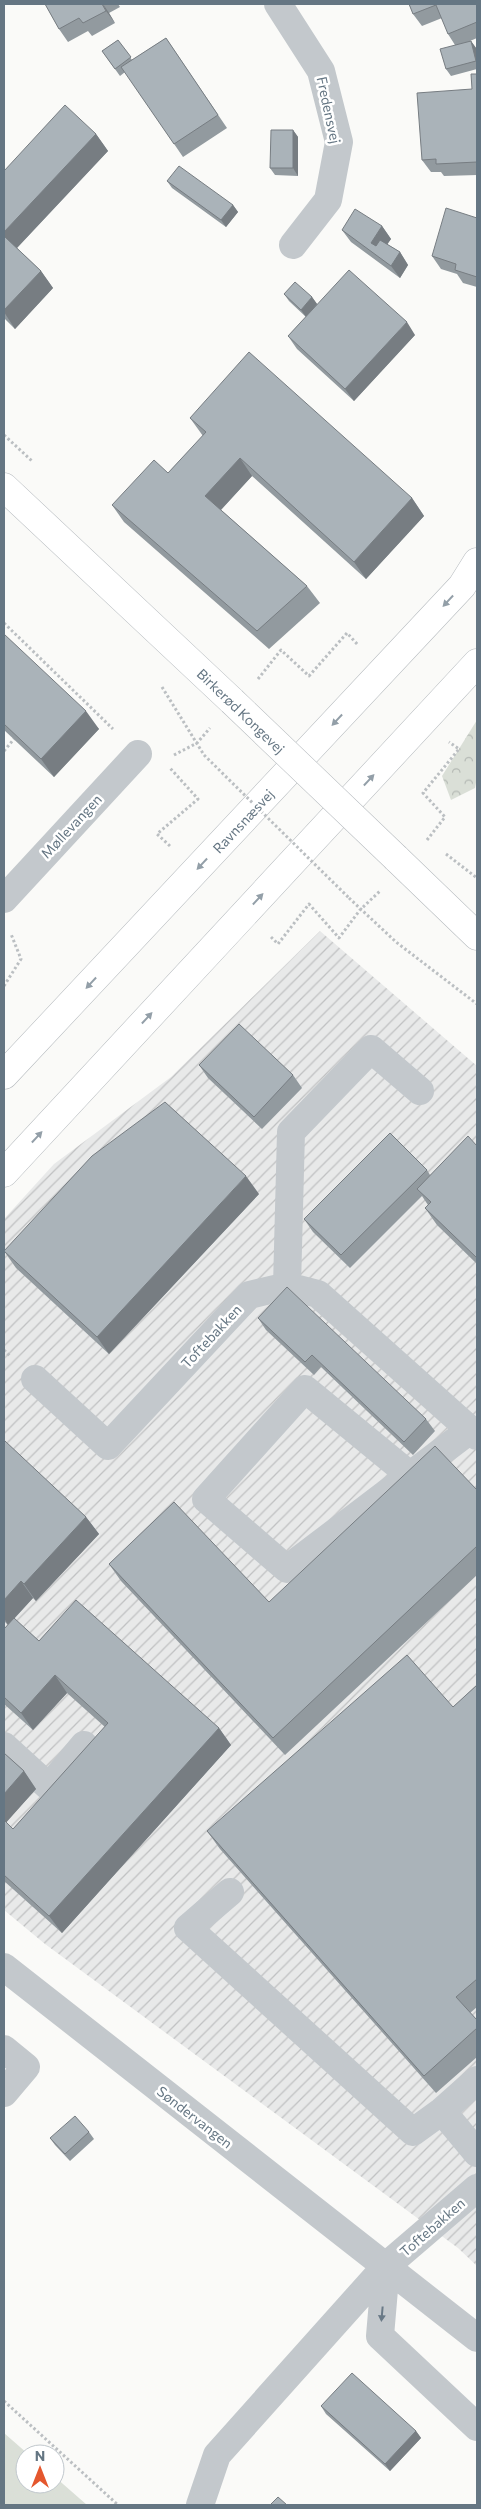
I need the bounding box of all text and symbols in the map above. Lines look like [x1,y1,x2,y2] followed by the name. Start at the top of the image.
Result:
[314,75,344,145] street label: Fredensvej
[442,595,454,607] one-way arrow
[194,665,288,757] street label: Birkerød Kongevej
[331,713,343,725] one-way arrow
[363,774,375,786] one-way arrow
[209,785,277,857] street label: Ravnsnæsvej
[37,790,105,862] street label: Møllevangen
[196,858,208,870] one-way arrow
[252,893,264,905] one-way arrow
[85,976,97,988] one-way arrow
[141,1012,153,1024] one-way arrow
[31,1131,43,1143] one-way arrow
[177,1301,245,1371] street label: Toftebakken
[154,2082,236,2152] street label: Søndervangen
[396,2194,468,2260] street label: Toftebakken
[378,2307,386,2323] one-way arrow
[15,2444,65,2494] north arrow
[35,2447,45,2464] text: N

